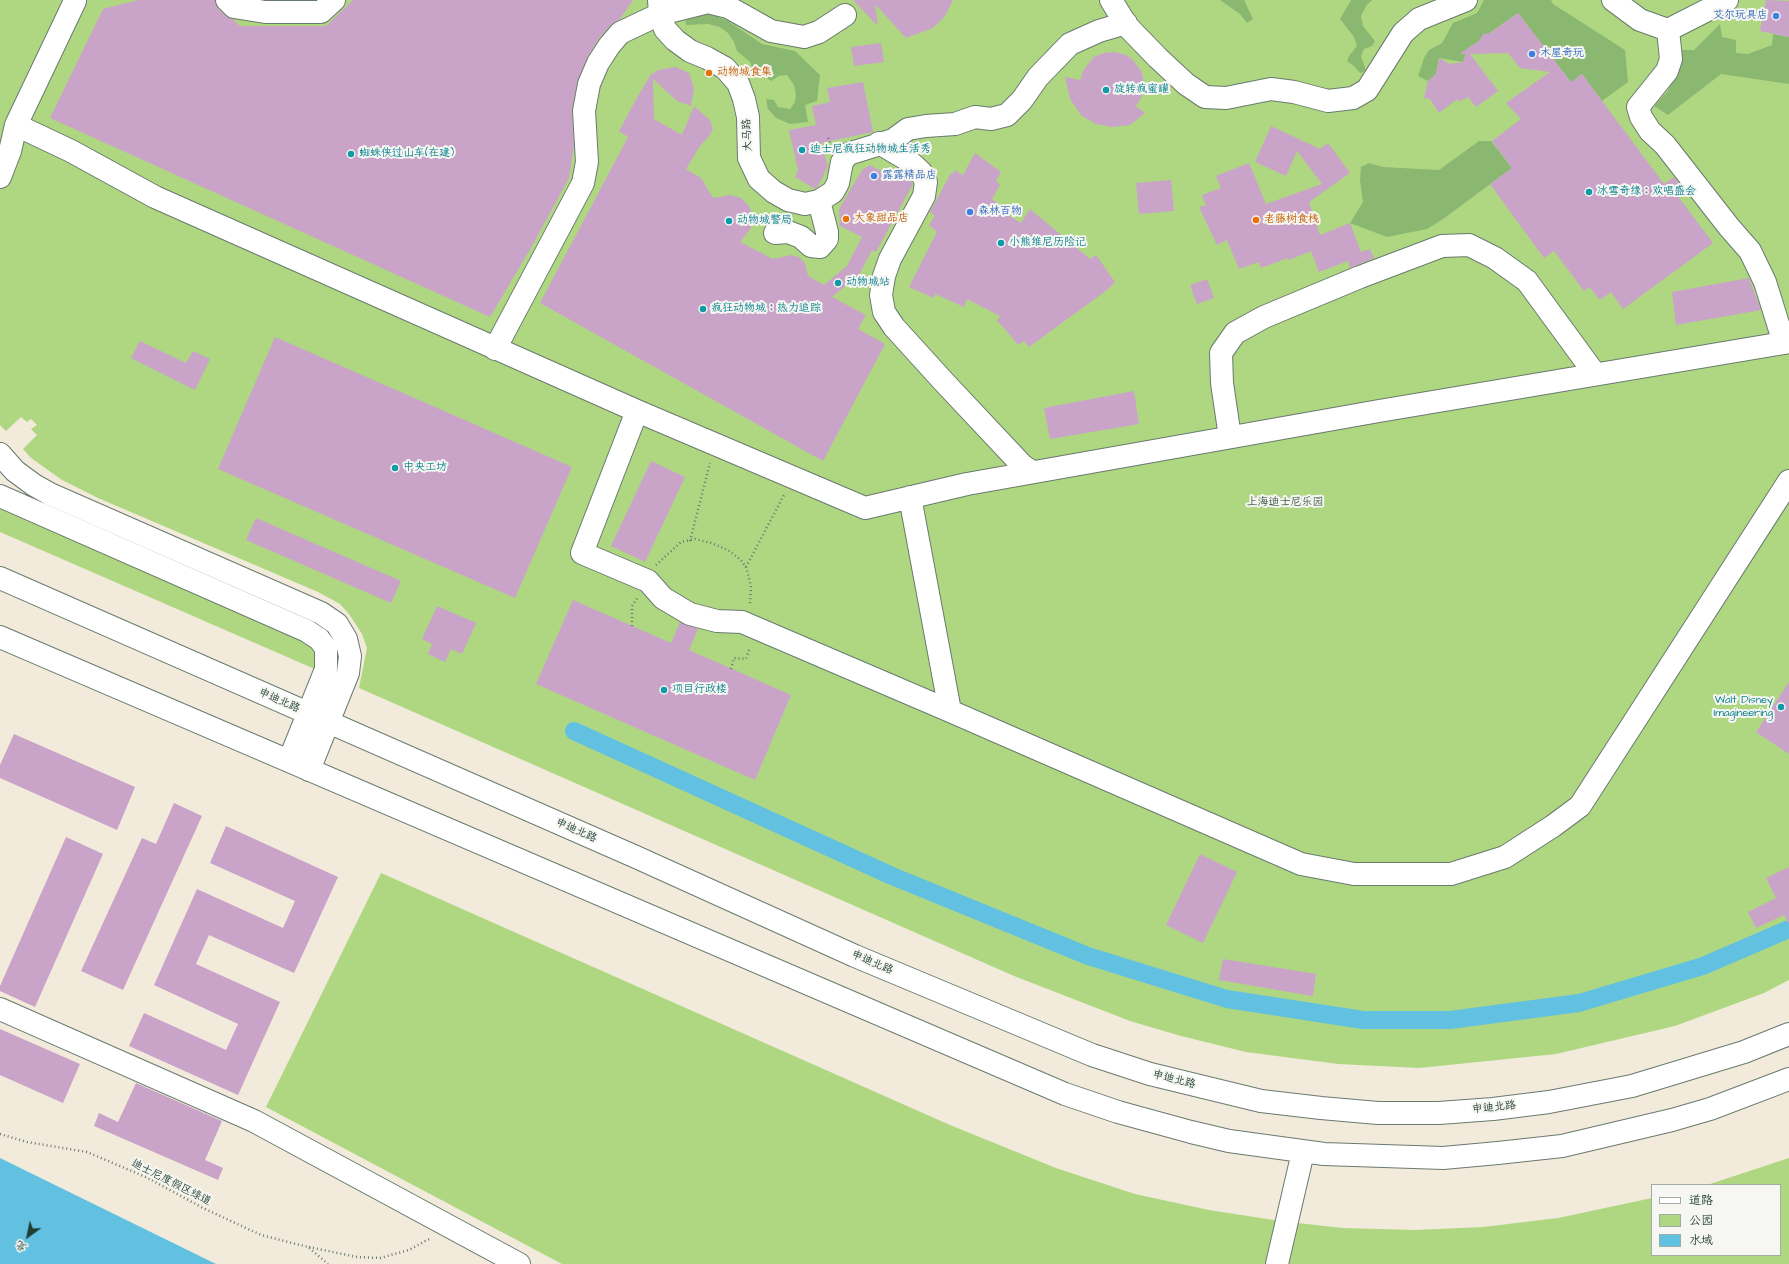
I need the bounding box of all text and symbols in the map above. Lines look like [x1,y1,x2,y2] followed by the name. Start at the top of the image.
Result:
[1713,9,1768,23] place label: 艾尔玩具店
[1771,11,1781,21] marker: 艾尔玩具店
[1540,47,1584,61] place label: 木屋奇玩
[1527,49,1537,59] marker: 木屋奇玩
[717,66,772,80] place label: 动物城食集
[704,68,714,78] marker: 动物城食集
[1114,83,1169,97] place label: 旋转疯蜜罐
[1101,85,1111,95] marker: 旋转疯蜜罐
[741,118,755,152] street label: 大马路
[810,143,931,157] place label: 迪士尼疯狂动物城生活秀
[797,145,807,155] marker: 迪士尼疯狂动物城生活秀
[359,147,454,161] place label: 蜘蛛侠过山车(在建)
[346,149,356,159] marker: 蜘蛛侠过山车(在建)
[882,169,937,183] place label: 露露精品店
[869,171,879,181] marker: 露露精品店
[1597,185,1696,199] place label: 冰雪奇缘：欢唱盛会
[1584,187,1594,197] marker: 冰雪奇缘：欢唱盛会
[978,205,1022,219] place label: 森林百物
[965,207,975,217] marker: 森林百物
[854,212,909,226] place label: 大象甜品店
[1264,213,1319,227] place label: 老藤树食栈
[737,214,792,228] place label: 动物城警局
[841,214,851,224] marker: 大象甜品店
[1251,215,1261,225] marker: 老藤树食栈
[724,216,734,226] marker: 动物城警局
[1009,236,1086,250] place label: 小熊维尼历险记
[996,238,1006,248] marker: 小熊维尼历险记
[846,276,890,290] place label: 动物城站
[833,278,843,288] marker: 动物城站
[711,302,821,316] place label: 疯狂动物城：热力追踪
[698,304,708,314] marker: 疯狂动物城：热力追踪
[403,461,447,475] place label: 中央工坊
[390,463,400,473] marker: 中央工坊
[1247,496,1323,510] park label: 上海迪士尼乐园
[672,683,727,697] place label: 项目行政楼
[659,685,669,695] marker: 项目行政楼
[256,686,302,716] street label: 申迪北路
[1714,694,1773,720] place label: Walt Disney Imagineering
[1776,702,1786,712] marker: Walt Disney Imagineering
[553,816,599,846] street label: 申迪北路
[849,948,895,978] street label: 申迪北路
[1151,1068,1197,1092] street label: 申迪北路
[1471,1099,1517,1117] street label: 申迪北路
[129,1157,213,1209] street label: 迪士尼度假区绿道
[1651,1184,1781,1256] legend
[1689,1192,1713,1209] text: 道路
[1689,1212,1713,1229] text: 公园
[8,1216,48,1256] north arrow
[1689,1232,1713,1249] text: 水域
[12,1237,30,1256] text: 北

